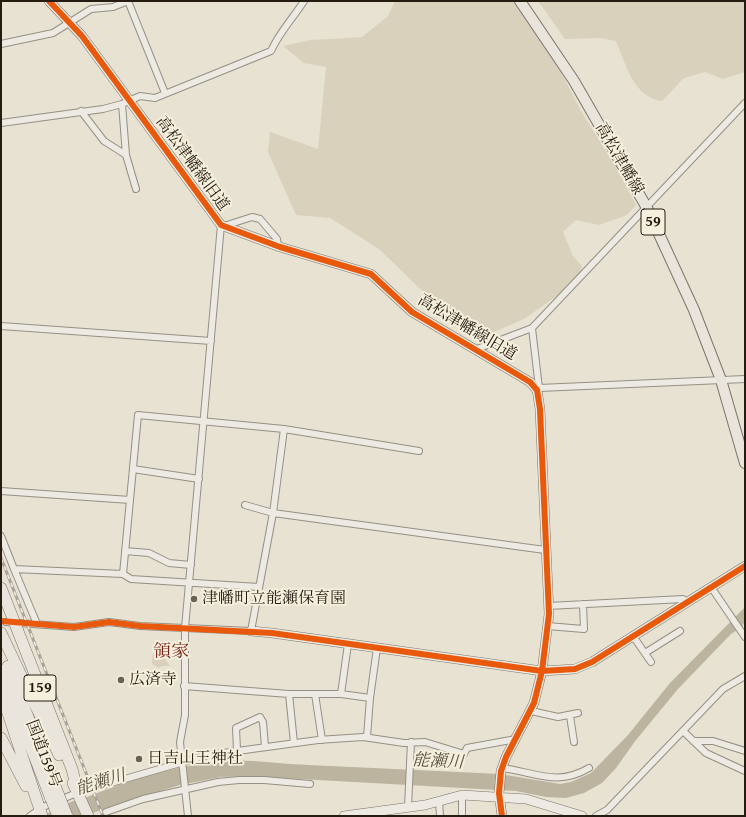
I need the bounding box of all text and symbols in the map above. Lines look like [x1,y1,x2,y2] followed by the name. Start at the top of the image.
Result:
[151,113,233,215] street label: 高松津幡線旧道
[591,120,647,198] street label: 高松津幡線
[641,209,665,235] road number: 59
[414,291,520,365] street label: 高松津幡線旧道
[202,589,346,609] place label: 津幡町立能瀬保育園
[189,594,199,604] marker: 津幡町立能瀬保育園
[153,641,189,663] district label: 領家
[129,670,177,690] place label: 広済寺
[24,675,56,701] road number: 159
[116,675,126,685] marker: 広済寺
[21,717,65,791] street label: 国道159号
[147,749,243,769] place label: 日吉山王神社
[412,750,464,774] water label: 能瀬川
[134,754,144,764] marker: 日吉山王神社
[74,766,128,800] water label: 能瀬川

